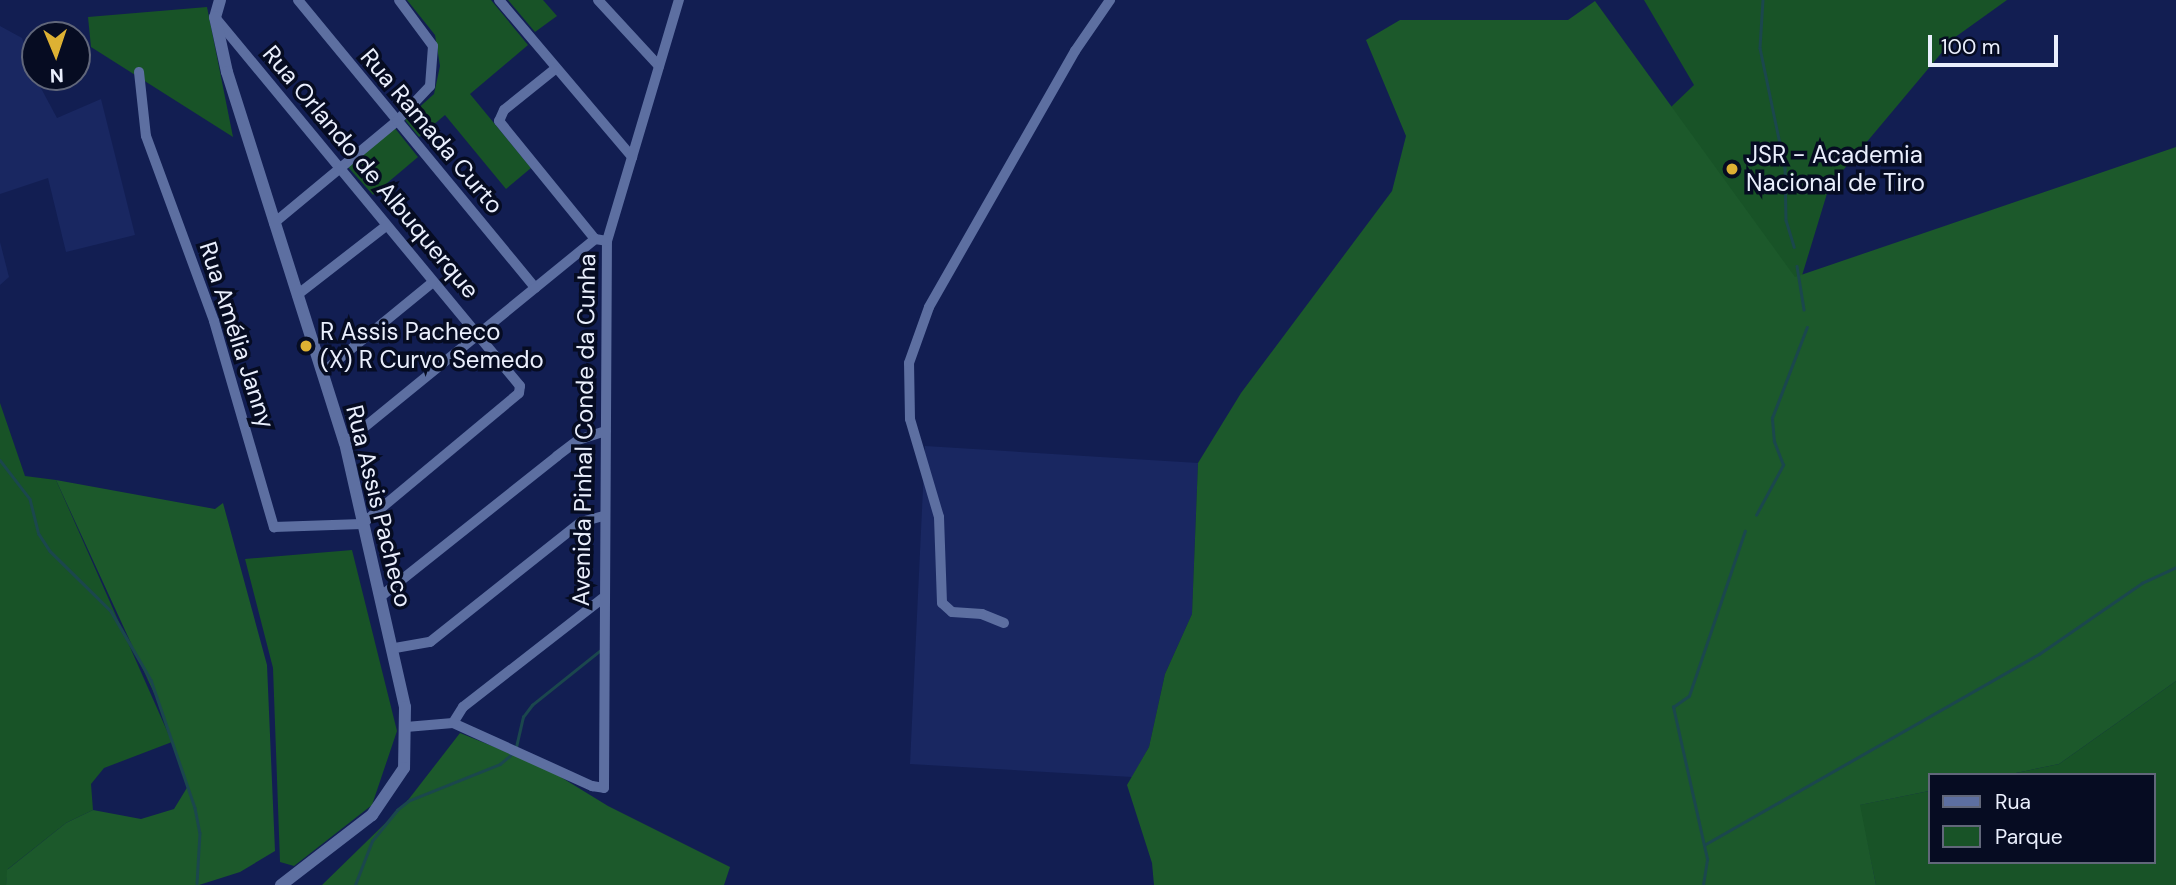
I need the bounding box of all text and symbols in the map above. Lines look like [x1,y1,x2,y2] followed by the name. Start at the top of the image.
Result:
[21,21,91,91] north arrow
[1931,21,2060,65] scale bar
[1941,33,2001,61] text: 100 m
[257,40,485,304] street label: Rua Orlando de Albuquerque
[355,43,509,219] street label: Rua Ramada Curto
[49,63,64,88] text: N
[1746,141,1925,197] place label: JSR - Academia Nacional de Tiro
[1724,161,1740,177] marker: JSR - Academia Nacional de Tiro
[193,238,281,432] street label: Rua Amélia Janny
[567,253,601,607] street label: Avenida Pinhal Conde da Cunha
[320,318,544,374] place label: R Assis Pacheco (X) R Curvo Semedo
[298,338,314,354] marker: R Assis Pacheco (X) R Curvo Semedo
[340,402,418,610] street label: Rua Assis Pacheco
[1927,773,2155,864] legend
[1995,788,2031,816] text: Rua
[1995,823,2063,851] text: Parque

